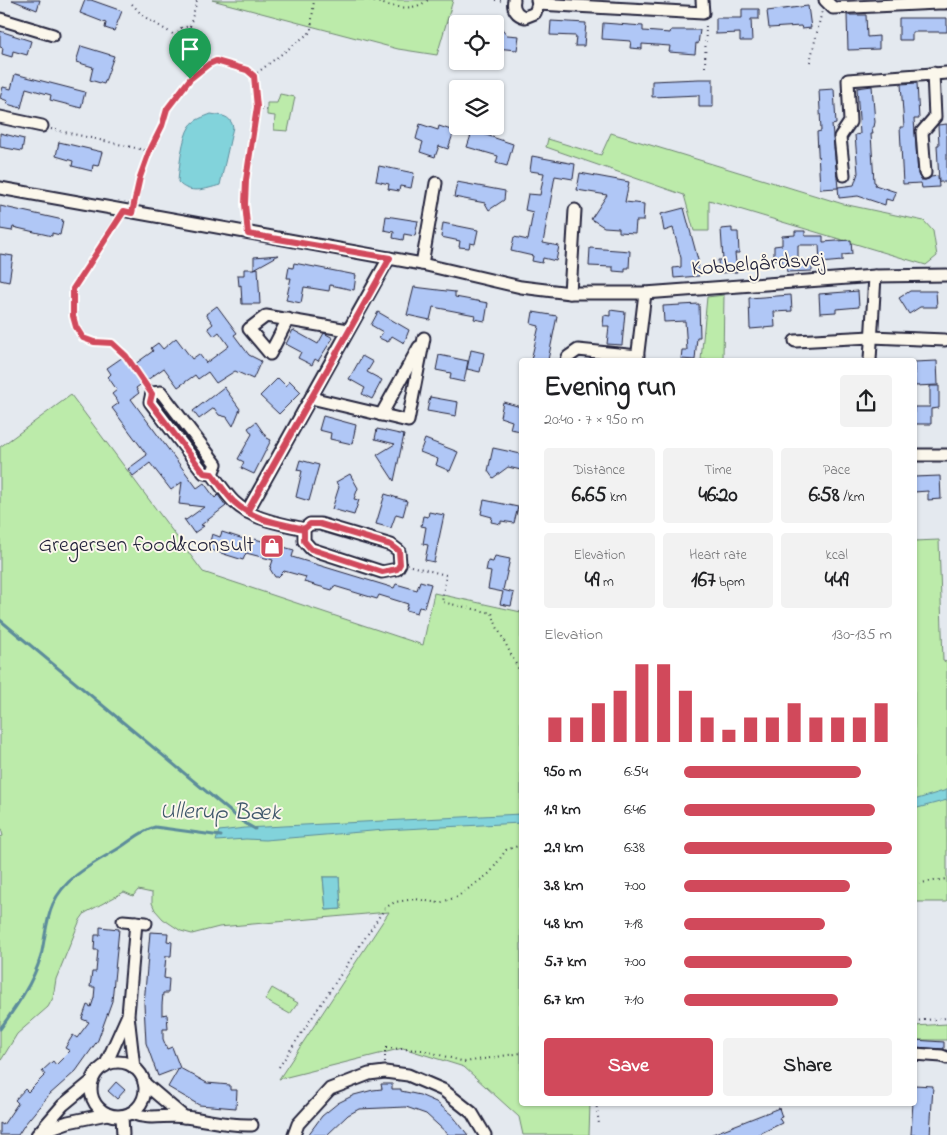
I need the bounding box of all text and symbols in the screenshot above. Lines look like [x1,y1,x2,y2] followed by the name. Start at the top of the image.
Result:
[449,15,504,135] map controls
[449,15,504,70] button: locate
[169,28,211,79] pin
[176,35,204,63] icon: arrive
[449,80,504,135] button: layers
[690,244,826,287] street label: Kobbelgårdsvej
[544,368,676,409] text: Evening run
[840,375,892,427] button: share
[544,408,644,432] text: 20:40 · 7 × 950 m
[574,460,625,481] text: Distance
[704,460,732,481] text: Time
[823,460,850,481] text: Pace
[572,481,606,511] text: 6.65
[698,481,738,511] text: 46:20
[809,481,840,511] text: 6:58
[606,487,627,508] text: km
[840,487,865,508] text: /km
[39,530,255,563] place label: Gregersen food&consult
[259,533,285,559] shop icon: Gregersen food&consult
[574,545,625,566] text: Elevation
[689,545,747,566] text: Heart rate
[826,545,848,566] text: kcal
[585,566,600,596] text: 49
[691,566,716,596] text: 167
[825,566,848,596] text: 449
[600,572,614,593] text: m
[716,572,745,593] text: bpm
[544,623,603,647] text: Elevation
[832,623,892,647] text: 130–135 m
[544,760,581,784] text: 950 m
[624,760,648,784] text: 6:54
[159,794,282,832] water label: Ullerup Bæk
[544,798,581,822] text: 1.9 km
[624,798,646,822] text: 6:46
[544,836,583,860] text: 2.9 km
[624,836,645,860] text: 6:38
[544,874,583,898] text: 3.8 km
[624,874,646,898] text: 7:00
[544,912,583,936] text: 4.8 km
[624,912,643,936] text: 7:18
[544,950,586,974] text: 5.7 km
[624,950,646,974] text: 7:00
[544,988,584,1012] text: 6.7 km
[624,988,644,1012] text: 7:10
[544,1038,713,1096] button: Save
[723,1038,892,1096] button: Share

